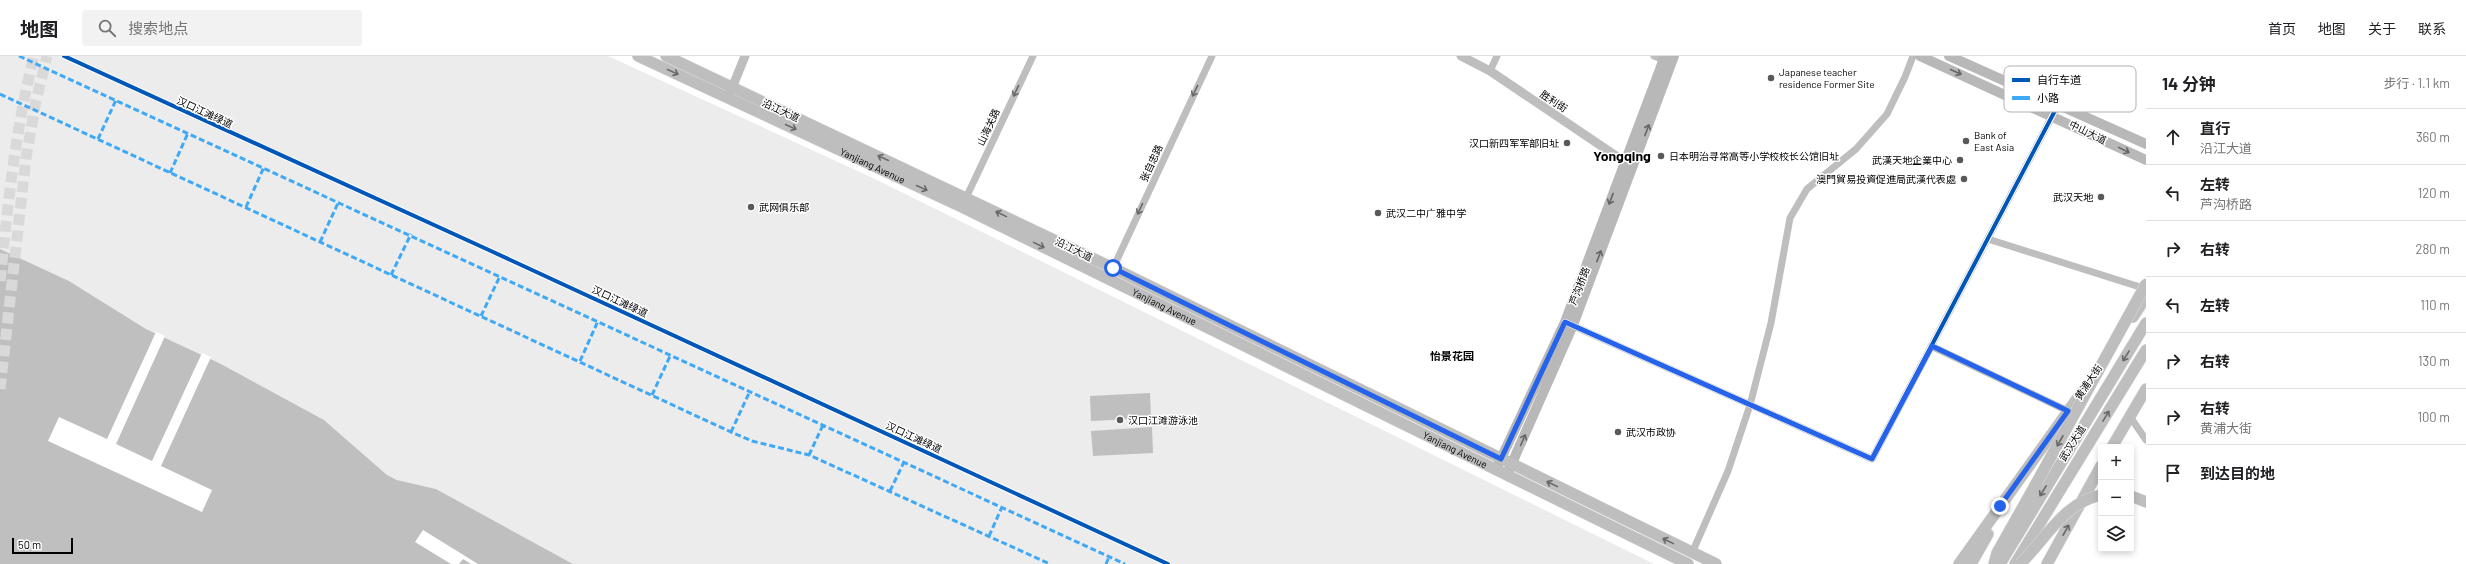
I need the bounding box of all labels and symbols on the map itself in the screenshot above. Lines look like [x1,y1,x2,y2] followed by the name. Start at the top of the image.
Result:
[1779,66,1875,90] place label: Japanese teacher residence Former Site
[2004,66,2136,112] legend
[667,69,679,76] one-way arrow
[1949,69,1961,76] one-way arrow
[1766,73,1776,83] marker: Japanese teacher residence Former Site
[2037,73,2081,86] text: 自行车道
[1012,85,1019,97] one-way arrow
[1191,85,1198,97] one-way arrow
[1538,88,1570,114] street label: 胜利街
[2037,91,2059,104] text: 小路
[175,94,235,130] street label: 汉口江滩绿道
[760,96,802,124] street label: 沿江大道
[974,106,1002,148] street label: 山海关路
[2067,118,2109,146] street label: 中山大道
[785,124,797,131] one-way arrow
[1644,125,1652,137] one-way arrow
[1974,129,2014,153] place label: Bank of East Asia
[1961,136,1971,146] marker: Bank of East Asia
[1469,137,1559,149] place label: 汉口新四军军部旧址
[1562,138,1572,148] marker: 汉口新四军军部旧址
[1137,142,1165,184] street label: 张自忠路
[838,145,907,186] street label: Yanjiang Avenue
[1593,147,1651,164] district label: Yongqing
[2118,147,2130,154] one-way arrow
[1669,150,1839,162] place label: 日本明治寻常高等小学校校长公馆旧址
[1656,151,1666,161] marker: 日本明治寻常高等小学校校长公馆旧址
[877,154,889,161] one-way arrow
[1872,154,1952,166] place label: 武漢天地企業中心
[1955,155,1965,165] marker: 武漢天地企業中心
[1816,173,1956,185] place label: 澳門貿易投資促進局武漢代表處
[1959,174,1969,184] marker: 澳門貿易投資促進局武漢代表處
[916,185,928,192] one-way arrow
[2053,191,2094,203] place label: 武汉天地
[2096,192,2106,202] marker: 武汉天地
[1607,193,1614,205] one-way arrow
[759,201,809,213] place label: 武网俱乐部
[746,202,756,212] marker: 武网俱乐部
[1136,203,1143,215] one-way arrow
[1386,207,1466,219] place label: 武汉二中广雅中学
[1373,208,1383,218] marker: 武汉二中广雅中学
[995,210,1007,217] one-way arrow
[1053,235,1095,263] street label: 沿江大道
[1033,241,1045,249] one-way arrow
[1596,250,1604,262] one-way arrow
[1104,259,1122,277] route start
[1566,265,1592,307] street label: 芦沟桥路
[590,283,650,319] street label: 汉口江滩绿道
[1130,286,1199,327] street label: Yanjiang Avenue
[1430,349,1474,362] district label: 怡景花园
[2121,350,2129,362] one-way arrow
[2072,362,2104,402] street label: 黄浦大街
[2102,411,2110,422] one-way arrow
[1128,414,1198,426] place label: 汉口江滩游泳池
[1115,415,1125,425] marker: 汉口江滩游泳池
[884,419,944,455] street label: 汉口江滩绿道
[2056,423,2088,463] street label: 武汉大道
[1626,426,1676,438] place label: 武汉市政协
[1613,427,1623,437] marker: 武汉市政协
[1421,429,1489,470] street label: Yanjiang Avenue
[1519,435,1527,447] one-way arrow
[2055,435,2063,447] one-way arrow
[1546,480,1558,487] one-way arrow
[2039,485,2047,496] one-way arrow
[1991,497,2009,515] route end
[2062,524,2070,536] one-way arrow
[12,536,73,555] scale bar
[1663,537,1675,544] one-way arrow

